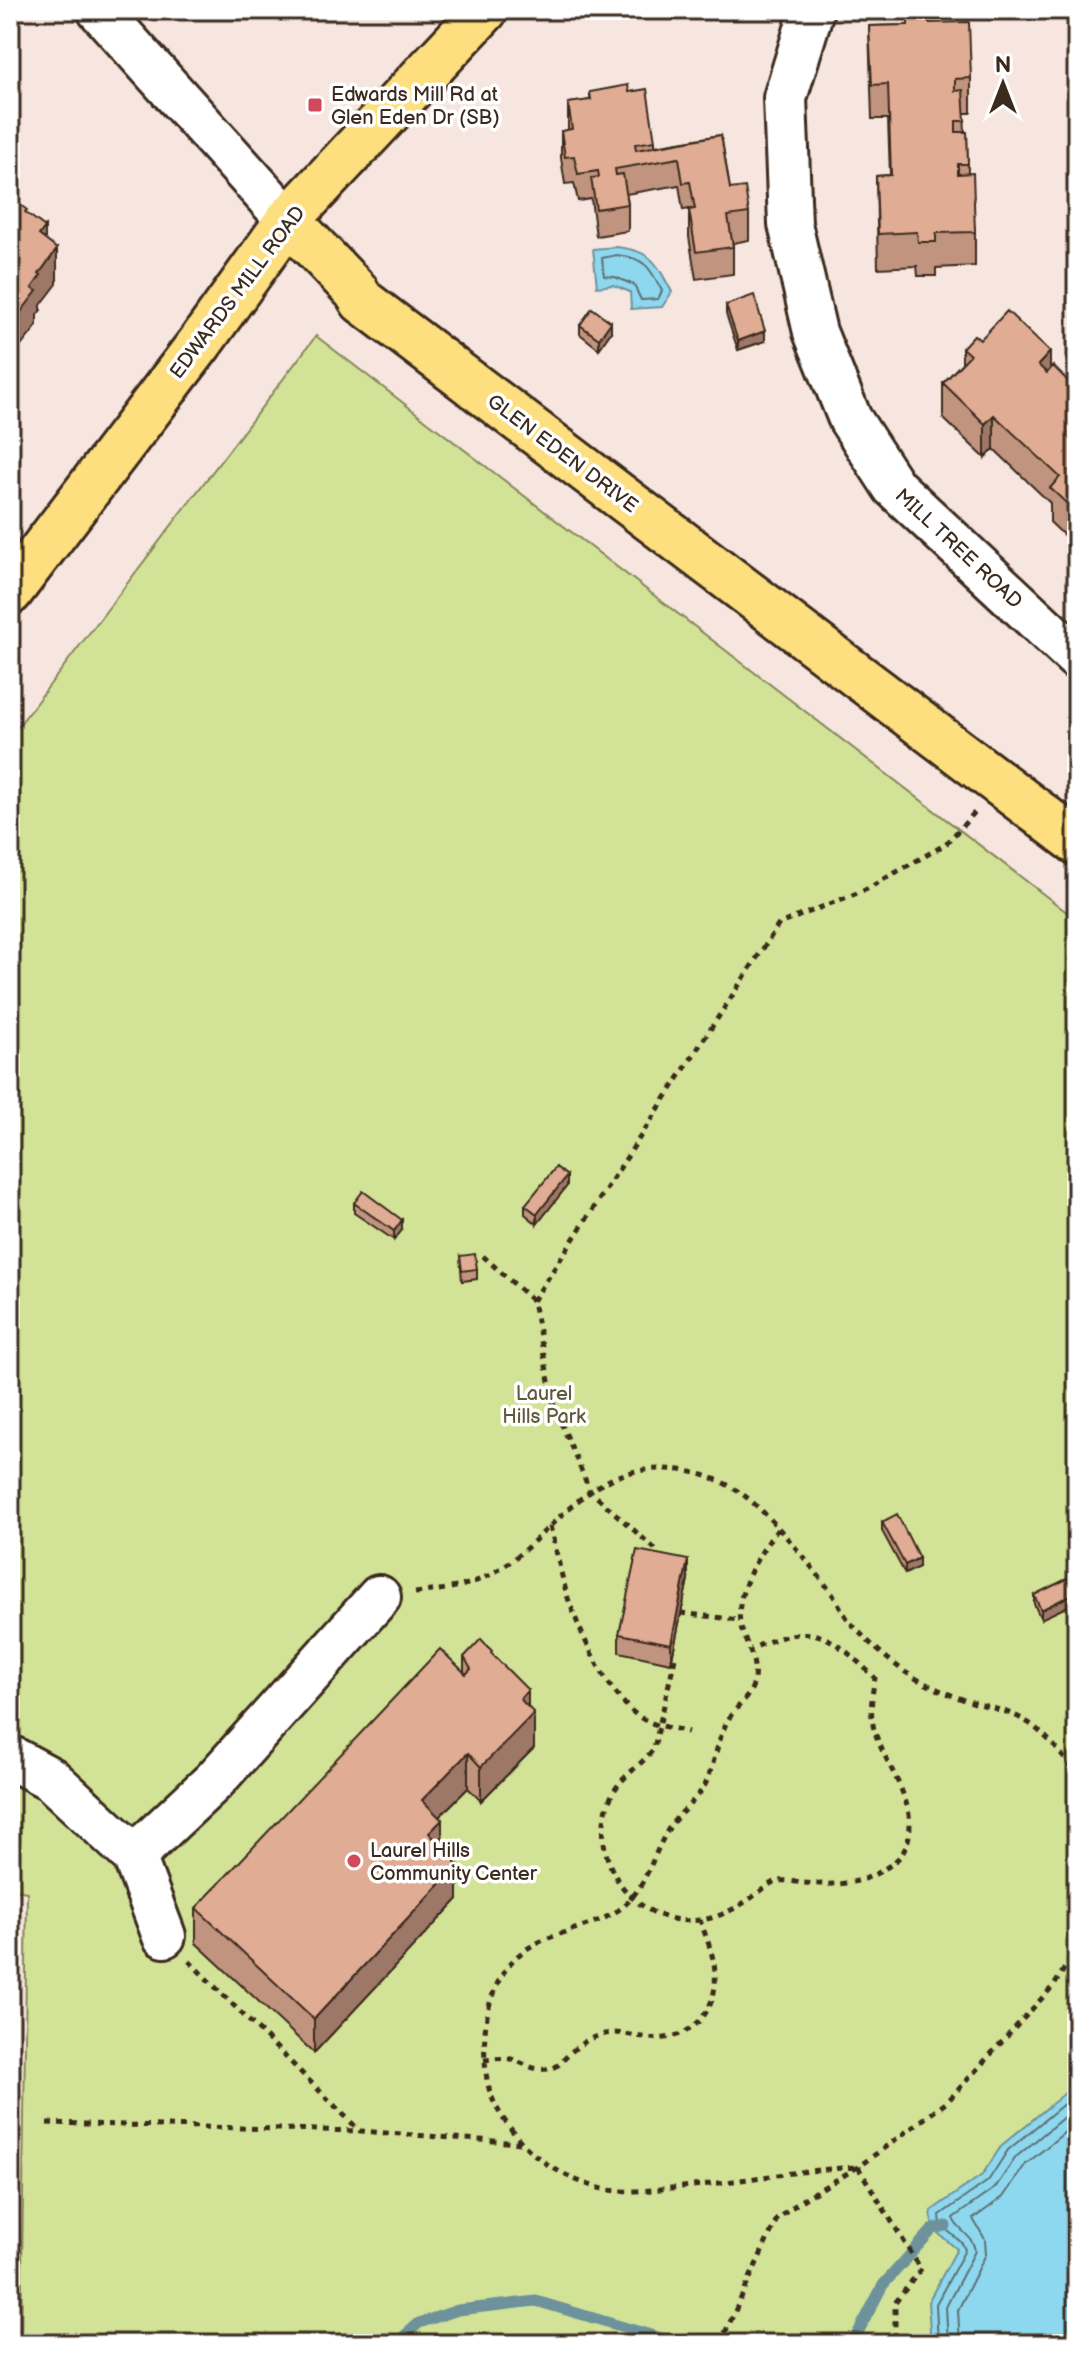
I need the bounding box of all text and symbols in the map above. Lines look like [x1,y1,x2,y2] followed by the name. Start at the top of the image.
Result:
[963,44,1043,124] north arrow
[995,52,1011,79] text: N
[331,83,500,130] place label: Edwards Mill Rd at Glen Eden Dr (SB)
[306,96,324,114] marker: Edwards Mill Rd at Glen Eden Dr (SB)
[165,202,311,384] street label: EDWARDS MILL ROAD
[482,389,642,518] street label: GLEN EDEN DRIVE
[890,484,1027,614] street label: MILL TREE ROAD
[502,1382,586,1429] park label: Laurel Hills Park
[370,1839,538,1886] place label: Laurel Hills Community Center
[345,1852,363,1870] marker: Laurel Hills Community Center

